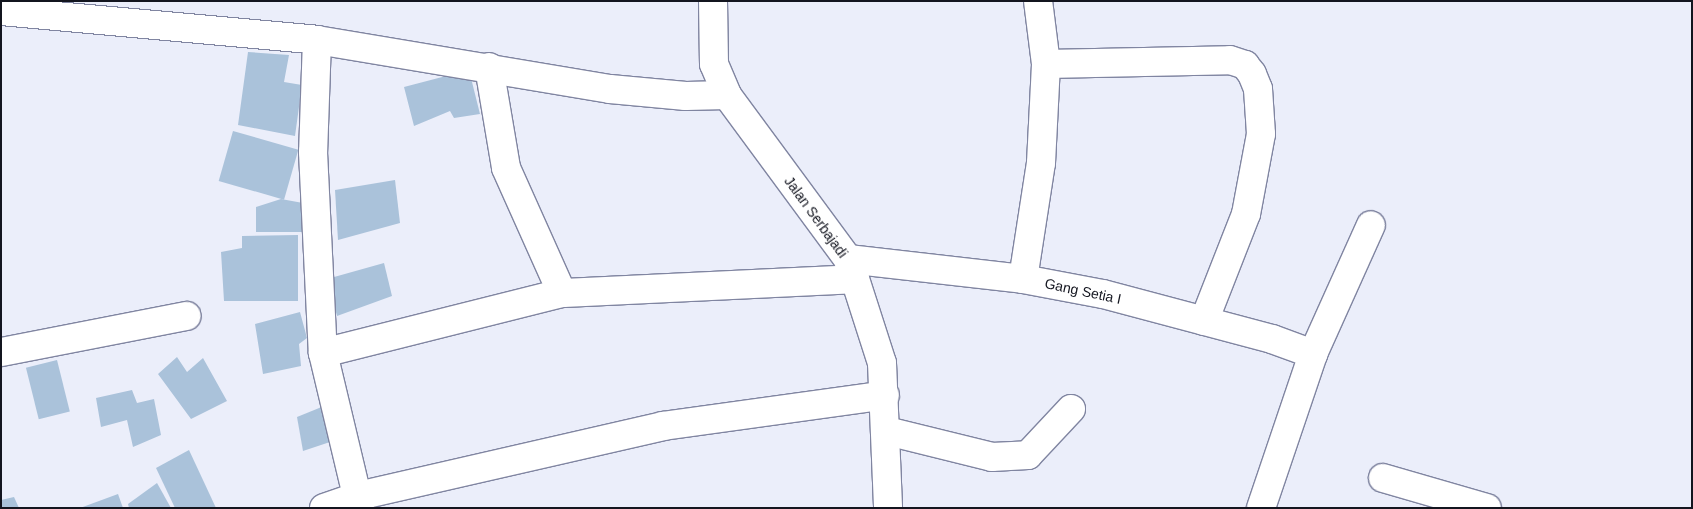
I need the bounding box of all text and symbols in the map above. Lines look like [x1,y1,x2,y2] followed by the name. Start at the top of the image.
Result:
[781,173,851,261] street label: Jalan Serbajadi
[1043,275,1123,307] street label: Gang Setia I

